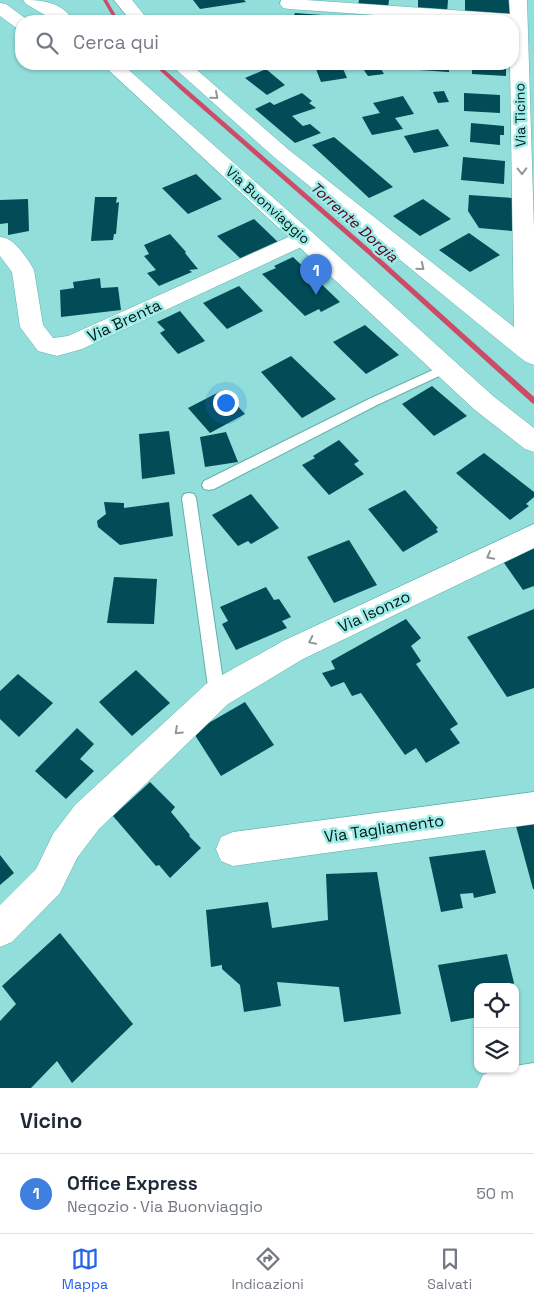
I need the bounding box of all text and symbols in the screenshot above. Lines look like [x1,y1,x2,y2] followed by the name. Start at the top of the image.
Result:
[15,15,519,70] search box
[33,29,61,57] icon: search
[73,30,159,55] text: Cerca qui
[510,83,530,147] street label: Via Ticino
[210,90,219,99] one-way arrow
[222,162,314,248] street label: Via Buonviaggio
[517,168,527,175] one-way arrow
[307,177,402,266] water label: Torrente Dorgia
[300,254,332,295] pin: 1
[415,261,424,269] one-way arrow
[84,294,164,347] street label: Via Brenta
[213,390,239,416] your location
[486,550,495,560] one-way arrow
[335,586,414,637] street label: Via Isonzo
[308,635,317,645] one-way arrow
[175,725,184,734] one-way arrow
[323,810,445,847] street label: Via Tagliamento
[474,983,519,1073] map controls
[474,983,519,1028] button: locate
[474,1028,519,1073] button: layers
[20,1107,82,1134] text: Vicino
[67,1171,198,1196] text: Office Express
[32,1183,40,1204] text: 1
[476,1183,514,1204] text: 50 m
[67,1196,263,1217] text: Negozio · Via Buonviaggio
[62,1245,108,1293] tab: Mappa
[232,1245,304,1293] tab: Indicazioni
[427,1245,472,1293] tab: Salvati

